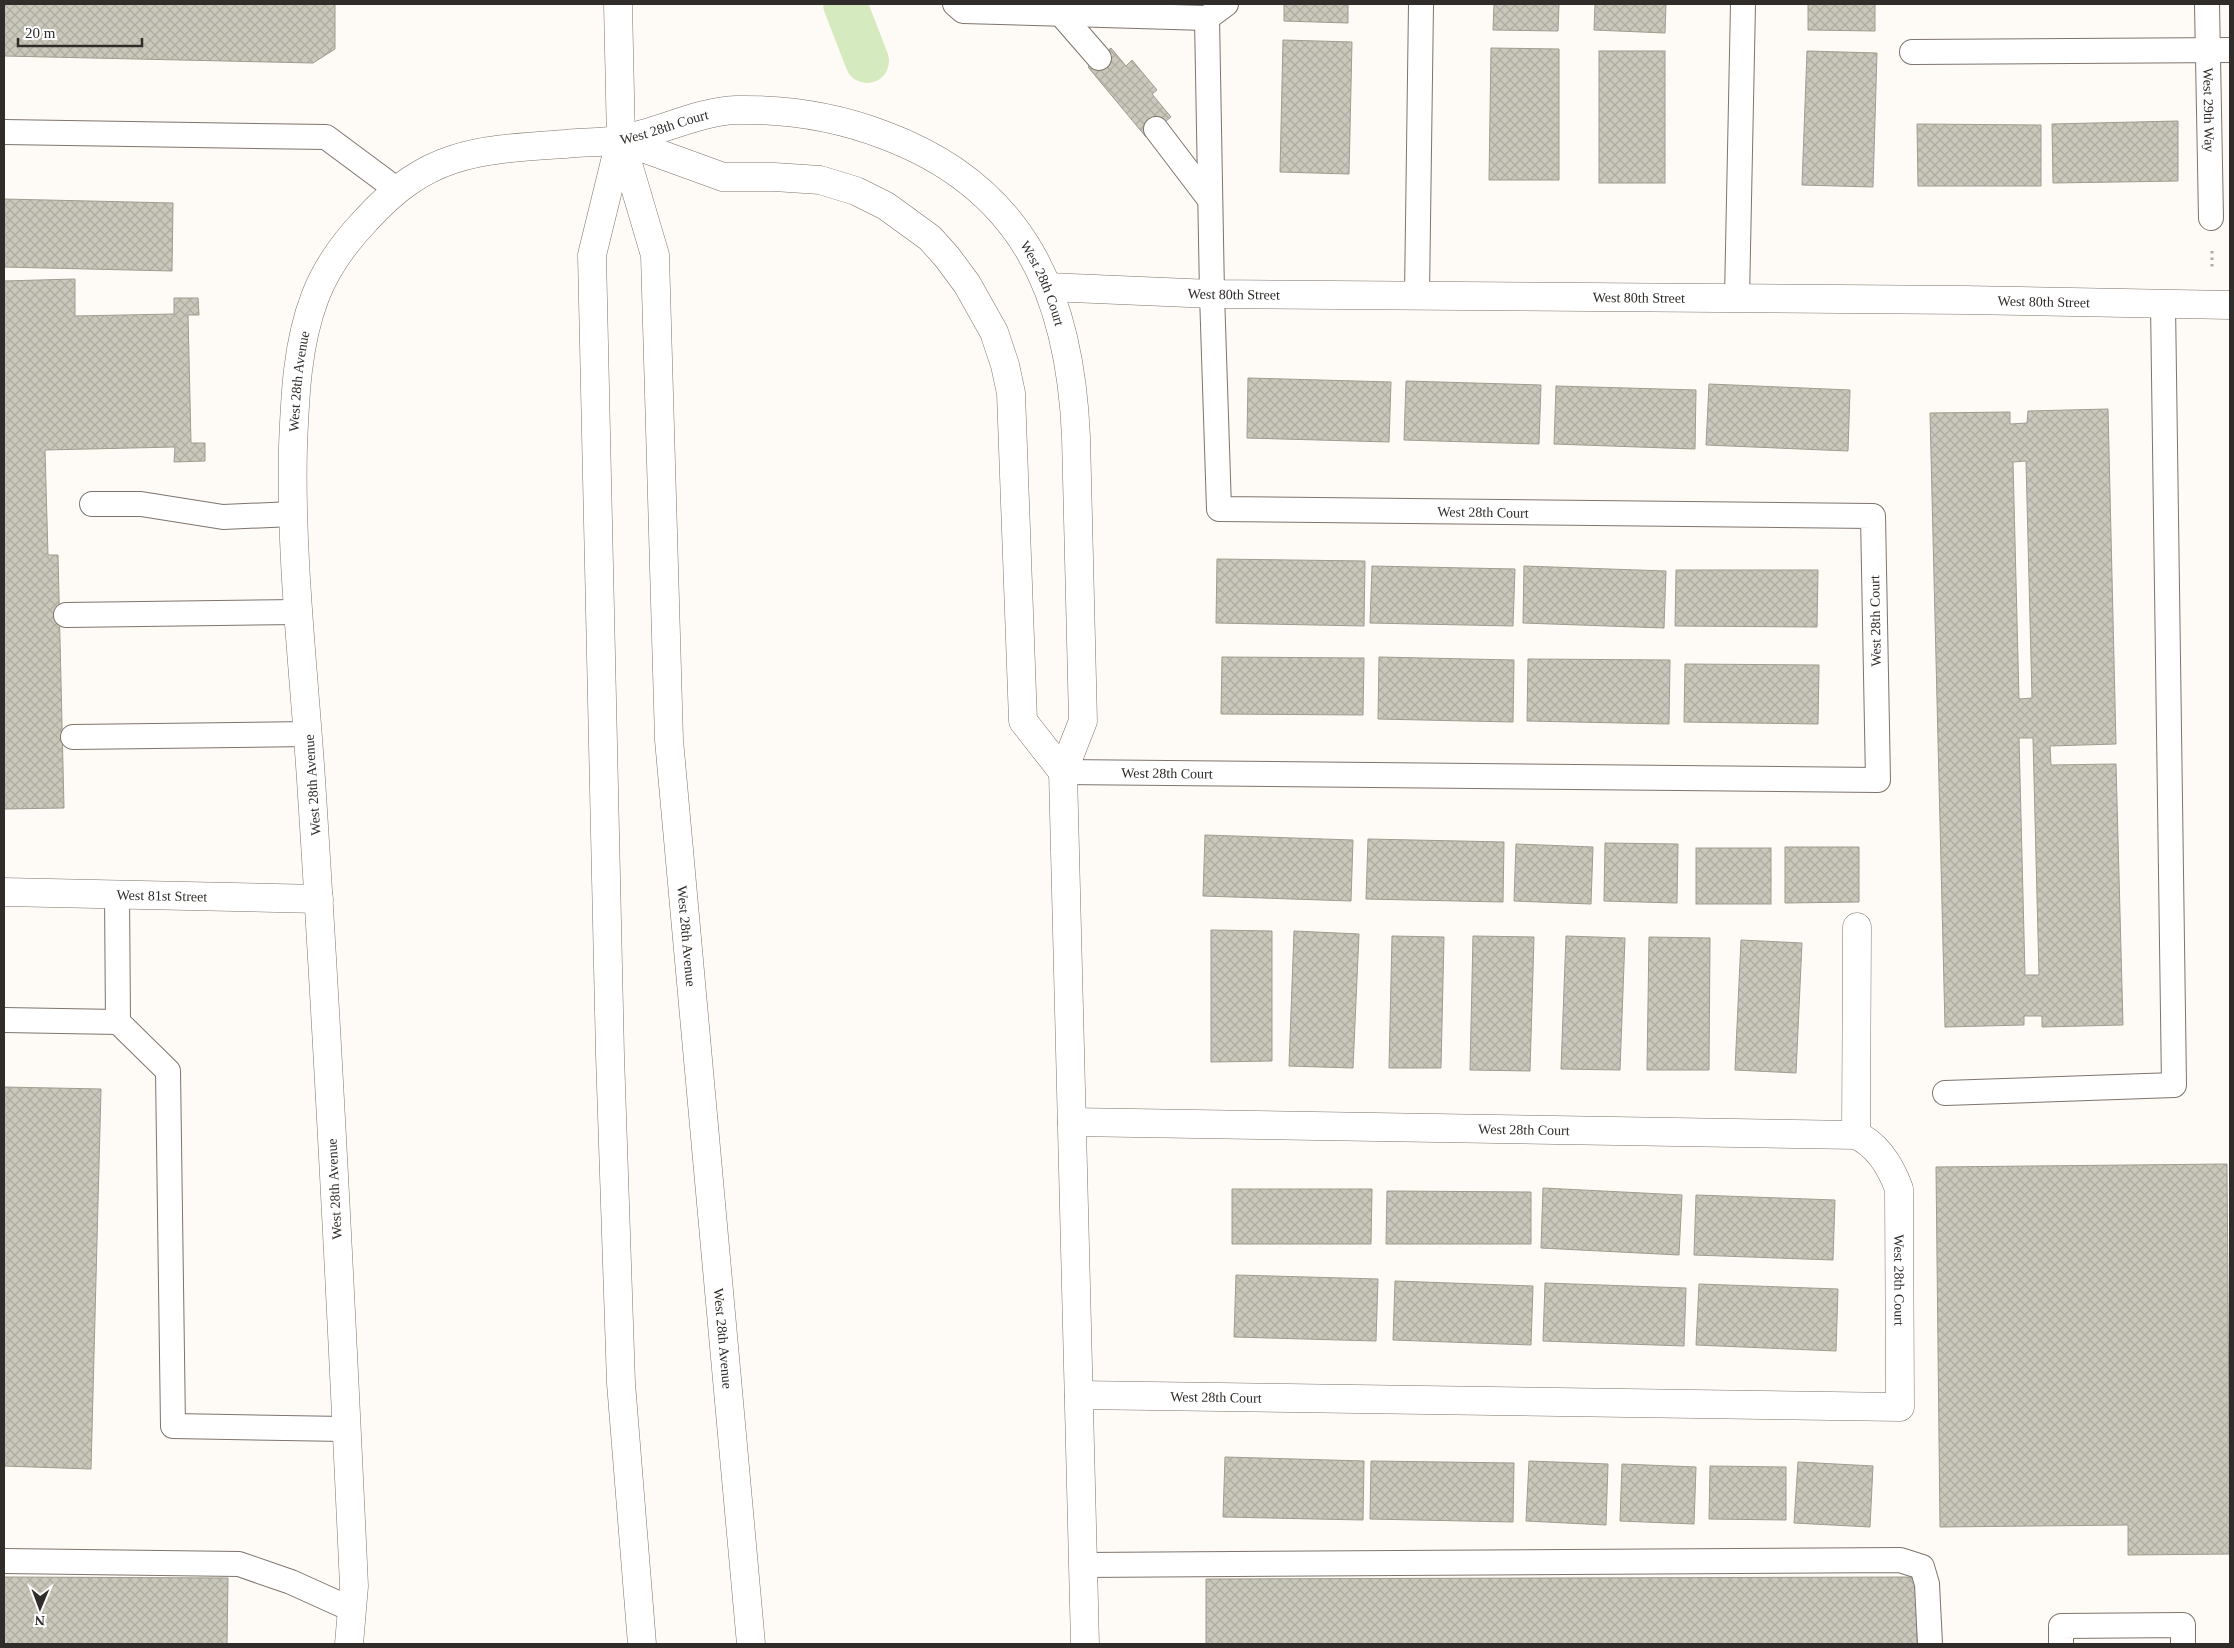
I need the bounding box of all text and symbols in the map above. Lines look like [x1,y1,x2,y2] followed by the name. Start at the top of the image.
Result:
[18,15,141,47] scale bar
[25,25,56,41] text: 20 m
[2200,68,2217,152] street label: West 29th Way
[619,107,710,147] street label: West 28th Court
[1017,238,1067,328] street label: West 28th Court
[1187,286,1280,303] street label: West 80th Street
[1593,290,1685,306] street label: West 80th Street
[1998,294,2090,310] street label: West 80th Street
[287,330,312,432] street label: West 28th Avenue
[1437,504,1529,521] street label: West 28th Court
[1867,575,1884,667] street label: West 28th Court
[301,734,324,836] street label: West 28th Avenue
[1121,766,1213,781] street label: West 28th Court
[674,885,698,987] street label: West 28th Avenue
[116,888,208,905] street label: West 81st Street
[1478,1122,1570,1138] street label: West 28th Court
[324,1138,345,1240] street label: West 28th Avenue
[1891,1234,1907,1326] street label: West 28th Court
[711,1287,735,1390] street label: West 28th Avenue
[1170,1389,1262,1406] street label: West 28th Court
[15,1583,65,1633] north arrow
[35,1613,45,1628] text: N

